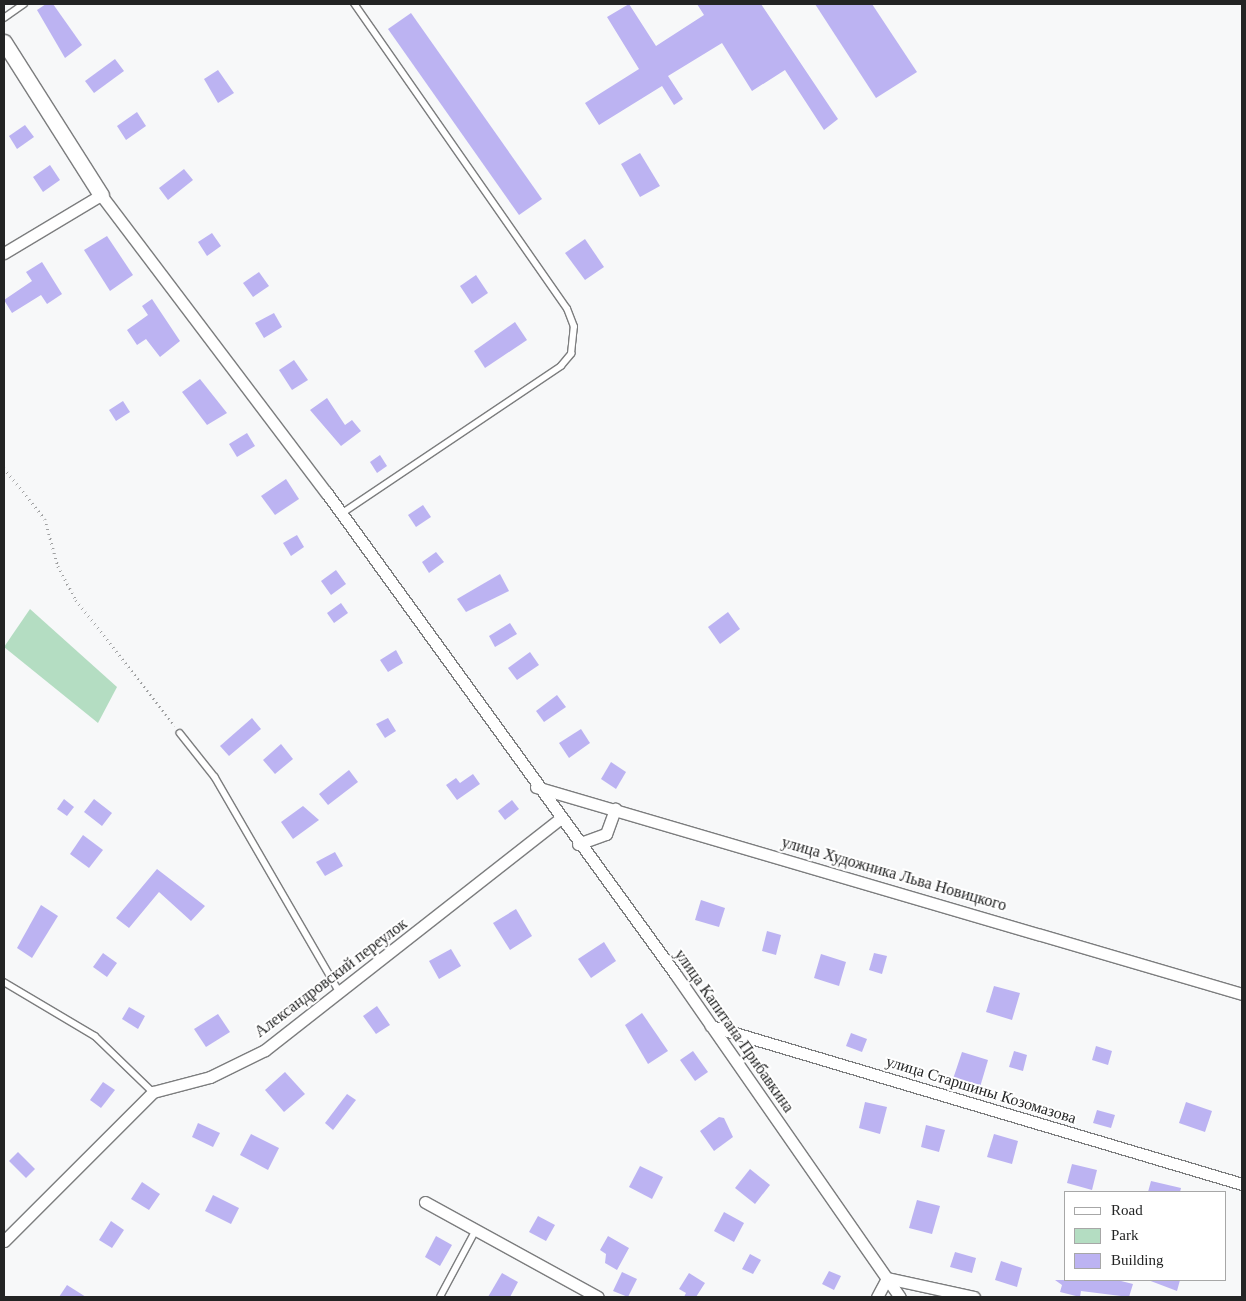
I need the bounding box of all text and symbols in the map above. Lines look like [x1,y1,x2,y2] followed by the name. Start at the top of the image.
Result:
[779,833,1009,915] street label: улица Художника Льва Новицкого
[251,914,411,1042] street label: Александровский переулок
[670,946,798,1116] street label: улица Капитана Прибавкина
[884,1052,1078,1128] street label: улица Старшины Козомазова
[1064,1191,1226,1281] legend
[1111,1202,1143,1218] text: Road
[1111,1227,1139,1243] text: Park
[1111,1252,1164,1268] text: Building

